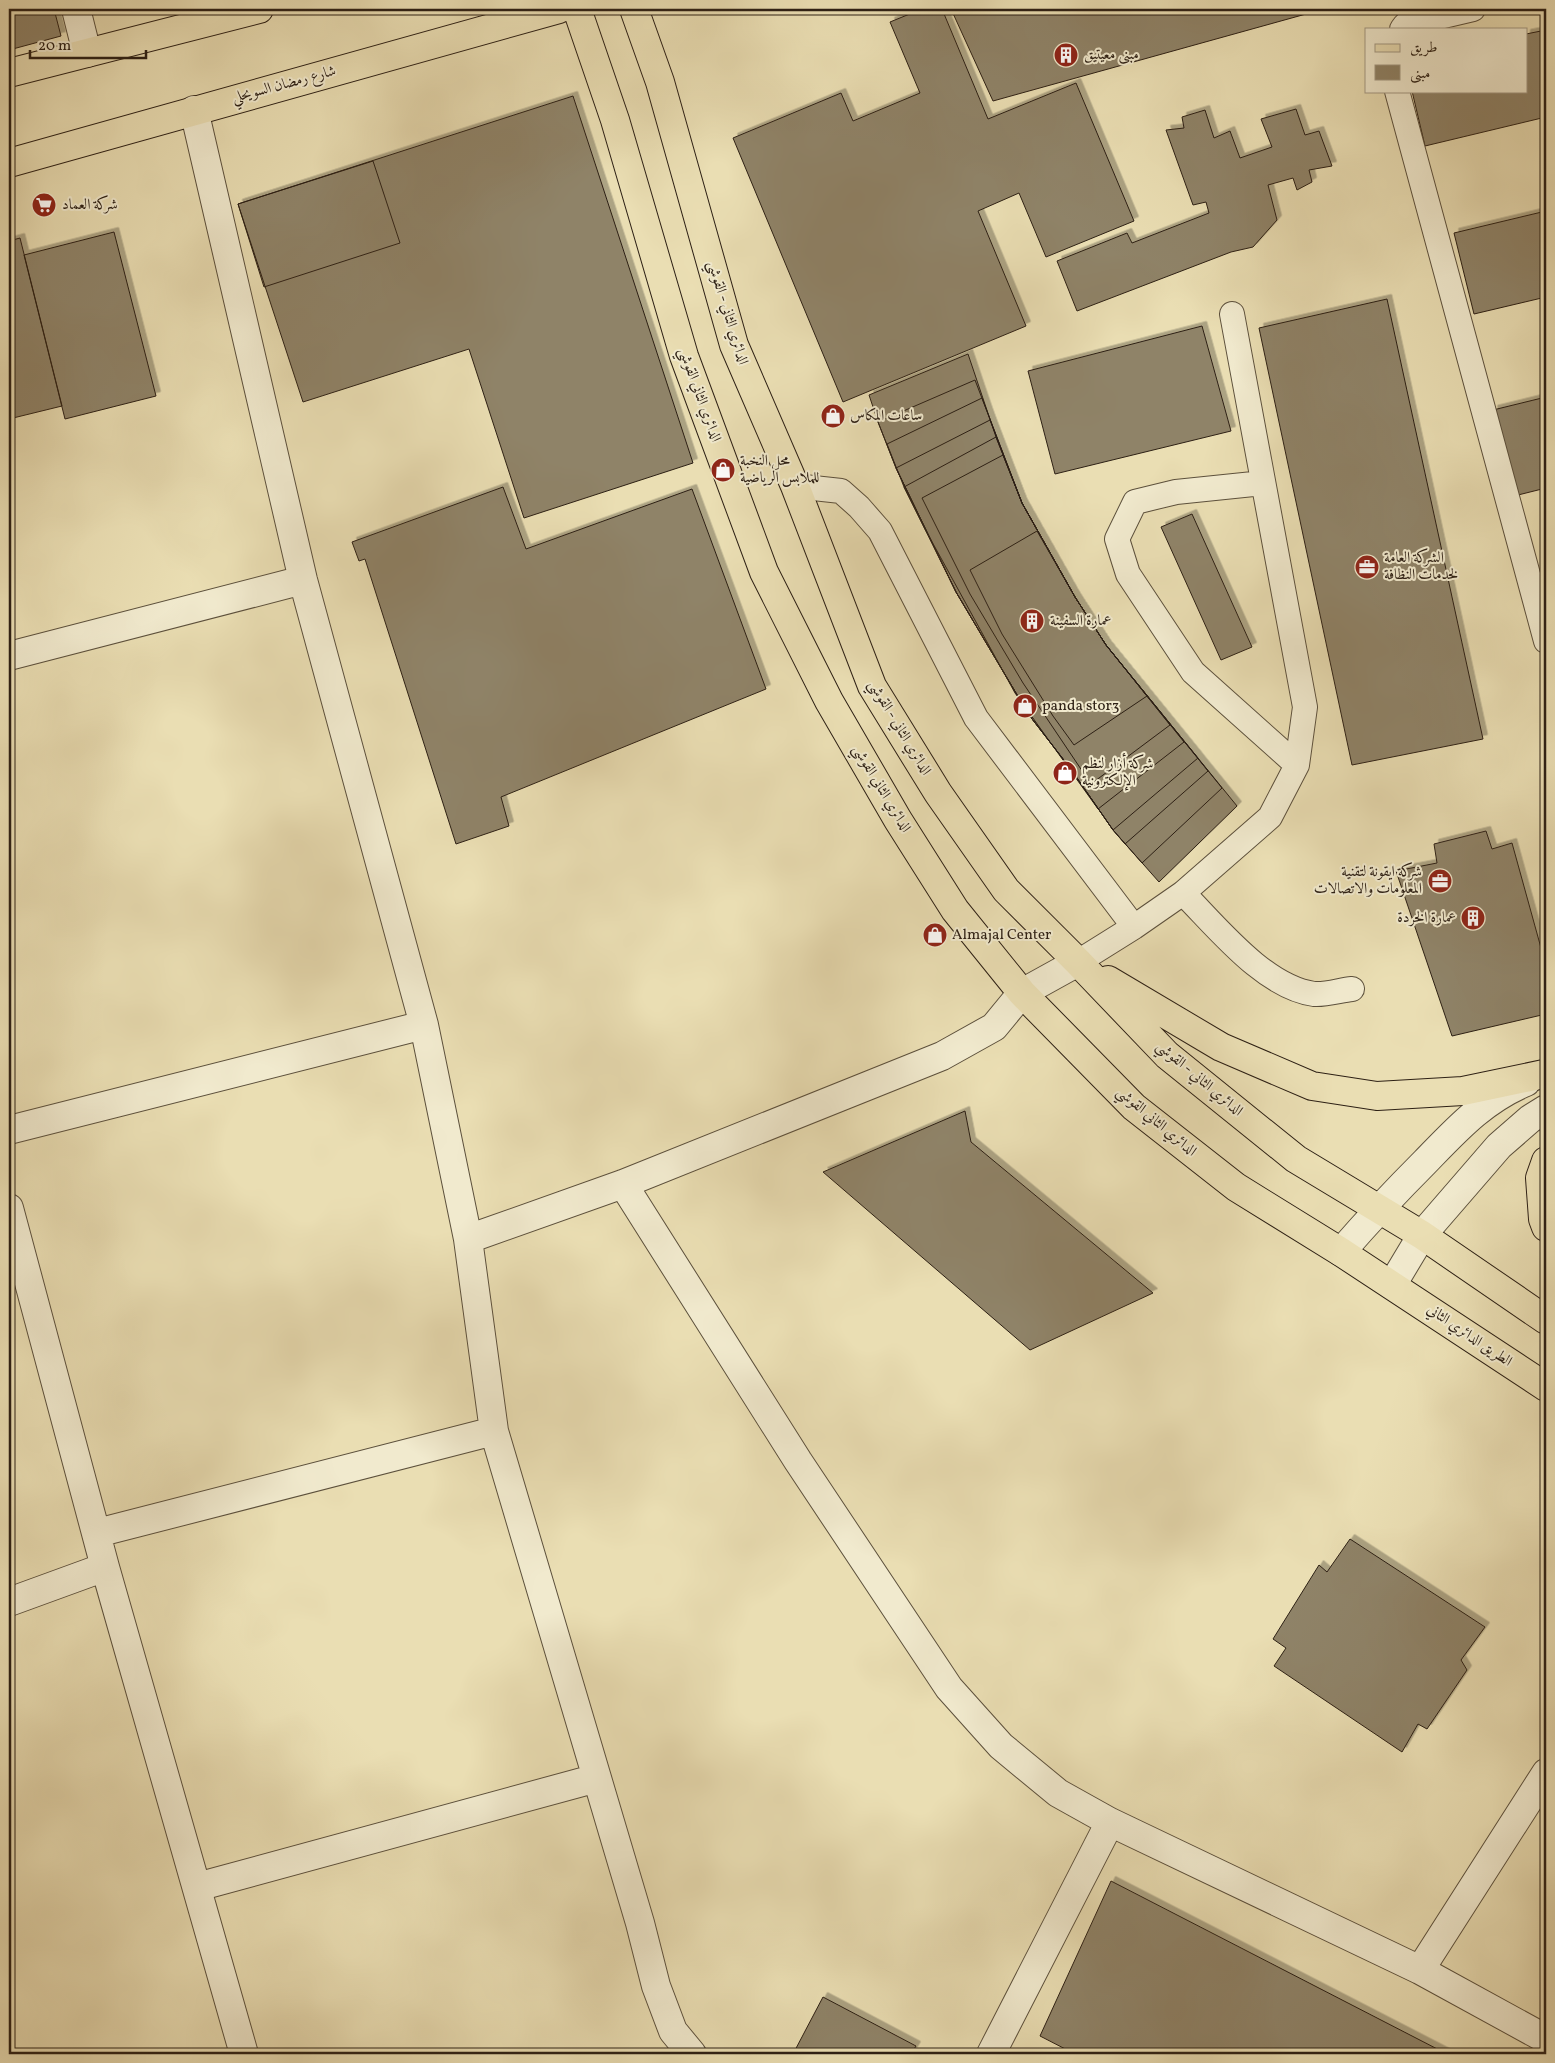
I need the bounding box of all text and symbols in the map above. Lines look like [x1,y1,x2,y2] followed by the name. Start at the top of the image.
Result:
[30,28,146,60] scale bar
[1365,28,1528,92] legend
[38,36,71,57] text: 20 m
[1410,38,1437,59] text: طريق
[1053,42,1079,68] building icon: مبنى معيتيق
[1084,45,1139,66] place label: مبنى معيتيق
[230,61,339,111] street label: شارع رمضان السويحلي
[1410,64,1430,85] text: مبنى
[31,192,57,218] supermarket icon: شركة العماد
[62,195,118,216] place label: شركة العماد
[699,258,753,368] street label: الدائري الثاني - القوشي
[670,345,726,446] street label: الدائري الثاني القوشي
[820,403,846,429] shop icon: ساعات المكاس
[850,406,922,427] place label: ساعات المكاس
[740,451,819,489] place label: محل النخبة للملابس الرياضية
[710,457,736,483] shop icon: محل النخبة للملابس الرياضية
[1384,548,1458,586] place label: الشركة العامة لخدمات النظافة
[1354,554,1380,580] office icon: الشركة العامة لخدمات النظافة
[1019,608,1045,634] building icon: عمارة السفينة
[1050,611,1112,632] place label: عمارة السفينة
[861,676,936,781] street label: الدائري الثاني - القوشي
[1012,693,1038,719] shop icon: panda stor3
[1042,696,1119,717] place label: panda stor3
[845,741,916,838] street label: الدائري الثاني القوشي
[1082,752,1153,792] place label: شركة أزار لنظم الإلكترونية
[1052,760,1078,786] shop icon: شركة أزار لنظم الإلكترونية
[1314,862,1422,900] place label: شركة ايقونة لتقنية المعلومات والاتصالات
[1427,868,1453,894] office icon: شركة ايقونة لتقنية المعلومات والاتصالات
[1460,905,1486,931] building icon: عمارة الخردة
[1397,908,1456,929] place label: عمارة الخردة
[922,922,948,948] shop icon: Almajal Center
[952,925,1051,946] place label: Almajal Center
[1150,1036,1247,1123] street label: الدائري الثاني - القوشي
[1110,1082,1201,1163] street label: الدائري الثاني القوشي
[1422,1300,1516,1372] street label: الطريق الدائري الثاني

